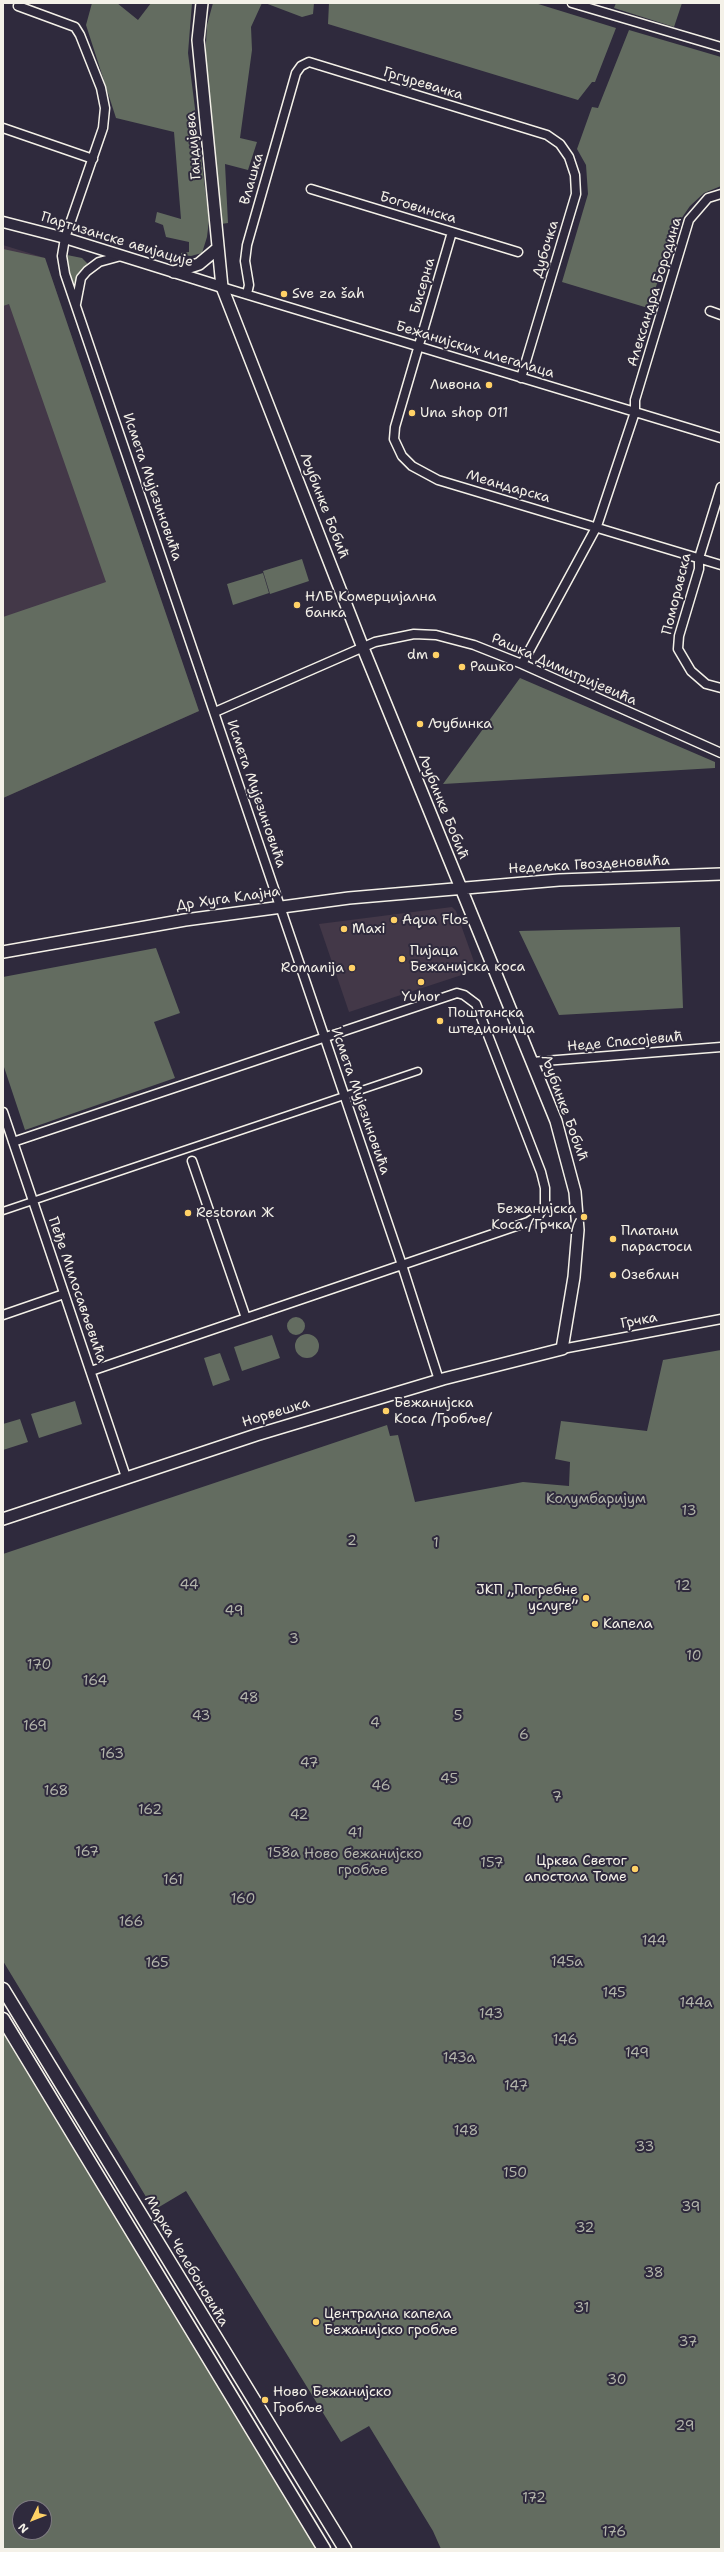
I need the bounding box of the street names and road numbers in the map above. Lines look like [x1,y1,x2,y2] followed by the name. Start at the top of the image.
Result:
[381,64,465,104] street label: Гргуревачка
[183,112,205,180] street label: Гандијева
[237,151,267,207] street label: Влашка
[378,188,458,228] street label: Боговинска
[39,209,195,271] street label: Партизанске авијације
[624,215,686,369] street label: Александра Бородина
[529,218,563,280] street label: Дубочка
[407,256,439,316] street label: Бисерна
[394,318,556,382] street label: Бежанијских илегалаца
[119,411,185,563] street label: Исмета Мујезиновића
[296,451,352,561] street label: Љубинке Бобић
[464,467,552,507] street label: Меандарска
[659,551,695,637] street label: Поморавска
[489,630,639,710] street label: Рашка Димитријевића
[223,718,289,870] street label: Исмета Мујезиновића
[414,752,472,862] street label: Љубинке Бобић
[508,852,670,878] street label: Недељка Гвозденовића
[175,883,281,915] street label: Др Хуга Клајна
[327,1025,393,1177] street label: Исмета Мујезиновића
[567,1029,683,1055] street label: Неде Спасојевић
[537,1053,591,1163] street label: Љубинке Бобић
[44,1215,110,1365] street label: Пеђе Милосављевића
[619,1309,659,1333] street label: Грчка
[240,1395,312,1431] street label: Норвешка
[140,2192,232,2330] street label: Марка Челебоновића

